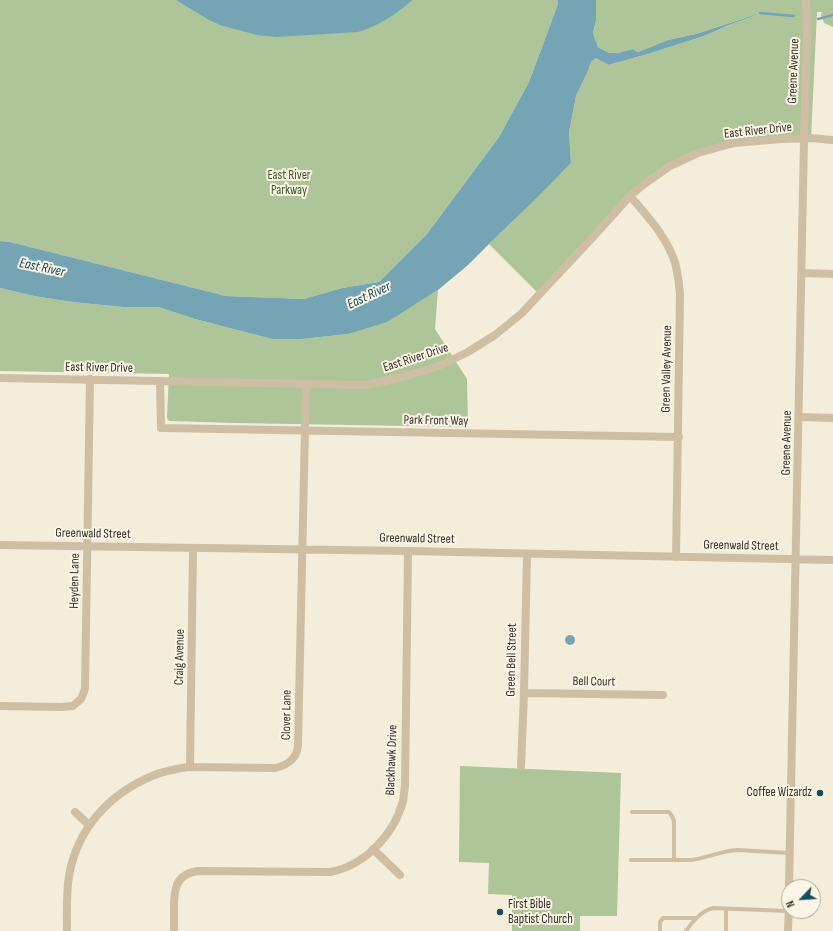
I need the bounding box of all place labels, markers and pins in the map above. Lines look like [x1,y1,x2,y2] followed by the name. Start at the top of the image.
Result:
[747,785,812,801] place label: Coffee Wizardz
[815,788,825,798] marker: Coffee Wizardz
[508,897,573,928] place label: First Bible Baptist Church
[495,907,505,917] marker: First Bible Baptist Church

